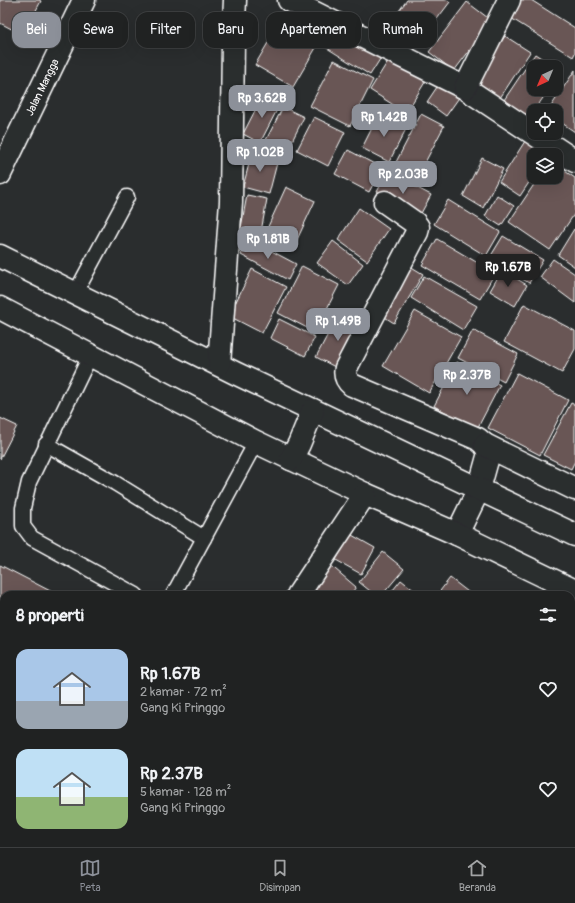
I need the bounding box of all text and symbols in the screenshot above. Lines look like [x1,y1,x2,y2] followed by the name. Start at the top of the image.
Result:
[12,12,61,48] chip: Beli
[69,12,128,48] chip: Sewa
[136,12,195,48] chip: Filter
[203,12,258,48] chip: Baru
[266,12,361,48] chip: Apartemen
[369,12,437,48] chip: Rumah
[23,57,62,118] street label: Jalan Mangga
[527,60,563,96] north arrow
[527,60,563,184] map controls
[221,85,303,119] pin: Rp 3.62B
[238,90,286,106] text: Rp 3.62B
[343,104,425,138] pin: Rp 1.42B
[527,104,563,140] button: locate
[361,109,407,125] text: Rp 1.42B
[219,139,301,173] pin: Rp 1.02B
[236,144,284,160] text: Rp 1.02B
[527,148,563,184] button: layers
[362,161,444,195] pin: Rp 2.03B
[378,166,428,182] text: Rp 2.03B
[227,226,309,260] pin: Rp 1.81B
[246,231,290,247] text: Rp 1.81B
[467,254,549,288] pin: Rp 1.67B
[485,259,531,275] text: Rp 1.67B
[297,308,379,342] pin: Rp 1.49B
[315,313,361,329] text: Rp 1.49B
[426,362,508,396] pin: Rp 2.37B
[443,367,491,383] text: Rp 2.37B
[537,604,559,626] icon: filters
[16,605,84,626] text: 8 properti
[140,663,200,684] text: Rp 1.67B
[48,665,96,713] icon: home
[537,678,559,700] icon: heart
[140,684,227,700] text: 2 kamar · 72 m²
[140,700,225,716] text: Gang Ki Pringgo
[140,763,203,784] text: Rp 2.37B
[48,765,96,813] icon: home
[537,778,559,800] icon: heart
[140,784,231,800] text: 5 kamar · 128 m²
[140,800,225,816] text: Gang Ki Pringgo
[79,857,101,894] tab: Peta
[259,857,301,894] tab: Disimpan
[459,857,496,894] tab: Beranda

